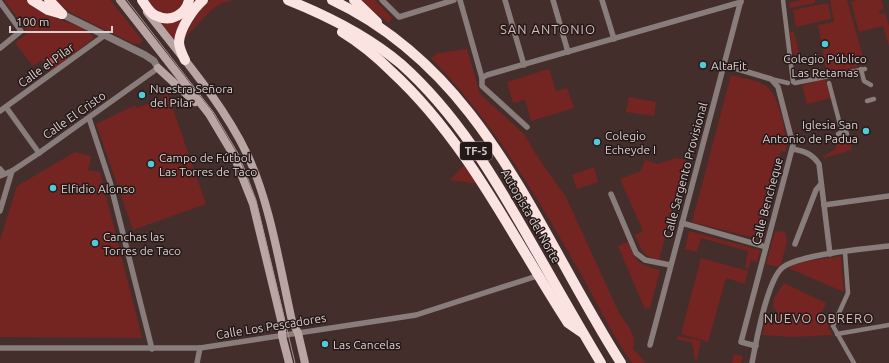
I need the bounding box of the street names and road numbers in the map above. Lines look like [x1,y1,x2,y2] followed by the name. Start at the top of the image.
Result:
[16,40,77,90] street label: Calle el Pilar
[40,89,108,141] street label: Calle El Cristo
[661,101,709,239] street label: Calle Sargento Provisional
[460,142,492,160] road number: TF-5
[749,156,785,246] street label: Calle Bencheque
[499,167,563,265] street label: Autopista del Norte
[215,311,327,341] street label: Calle Los Pescadores

